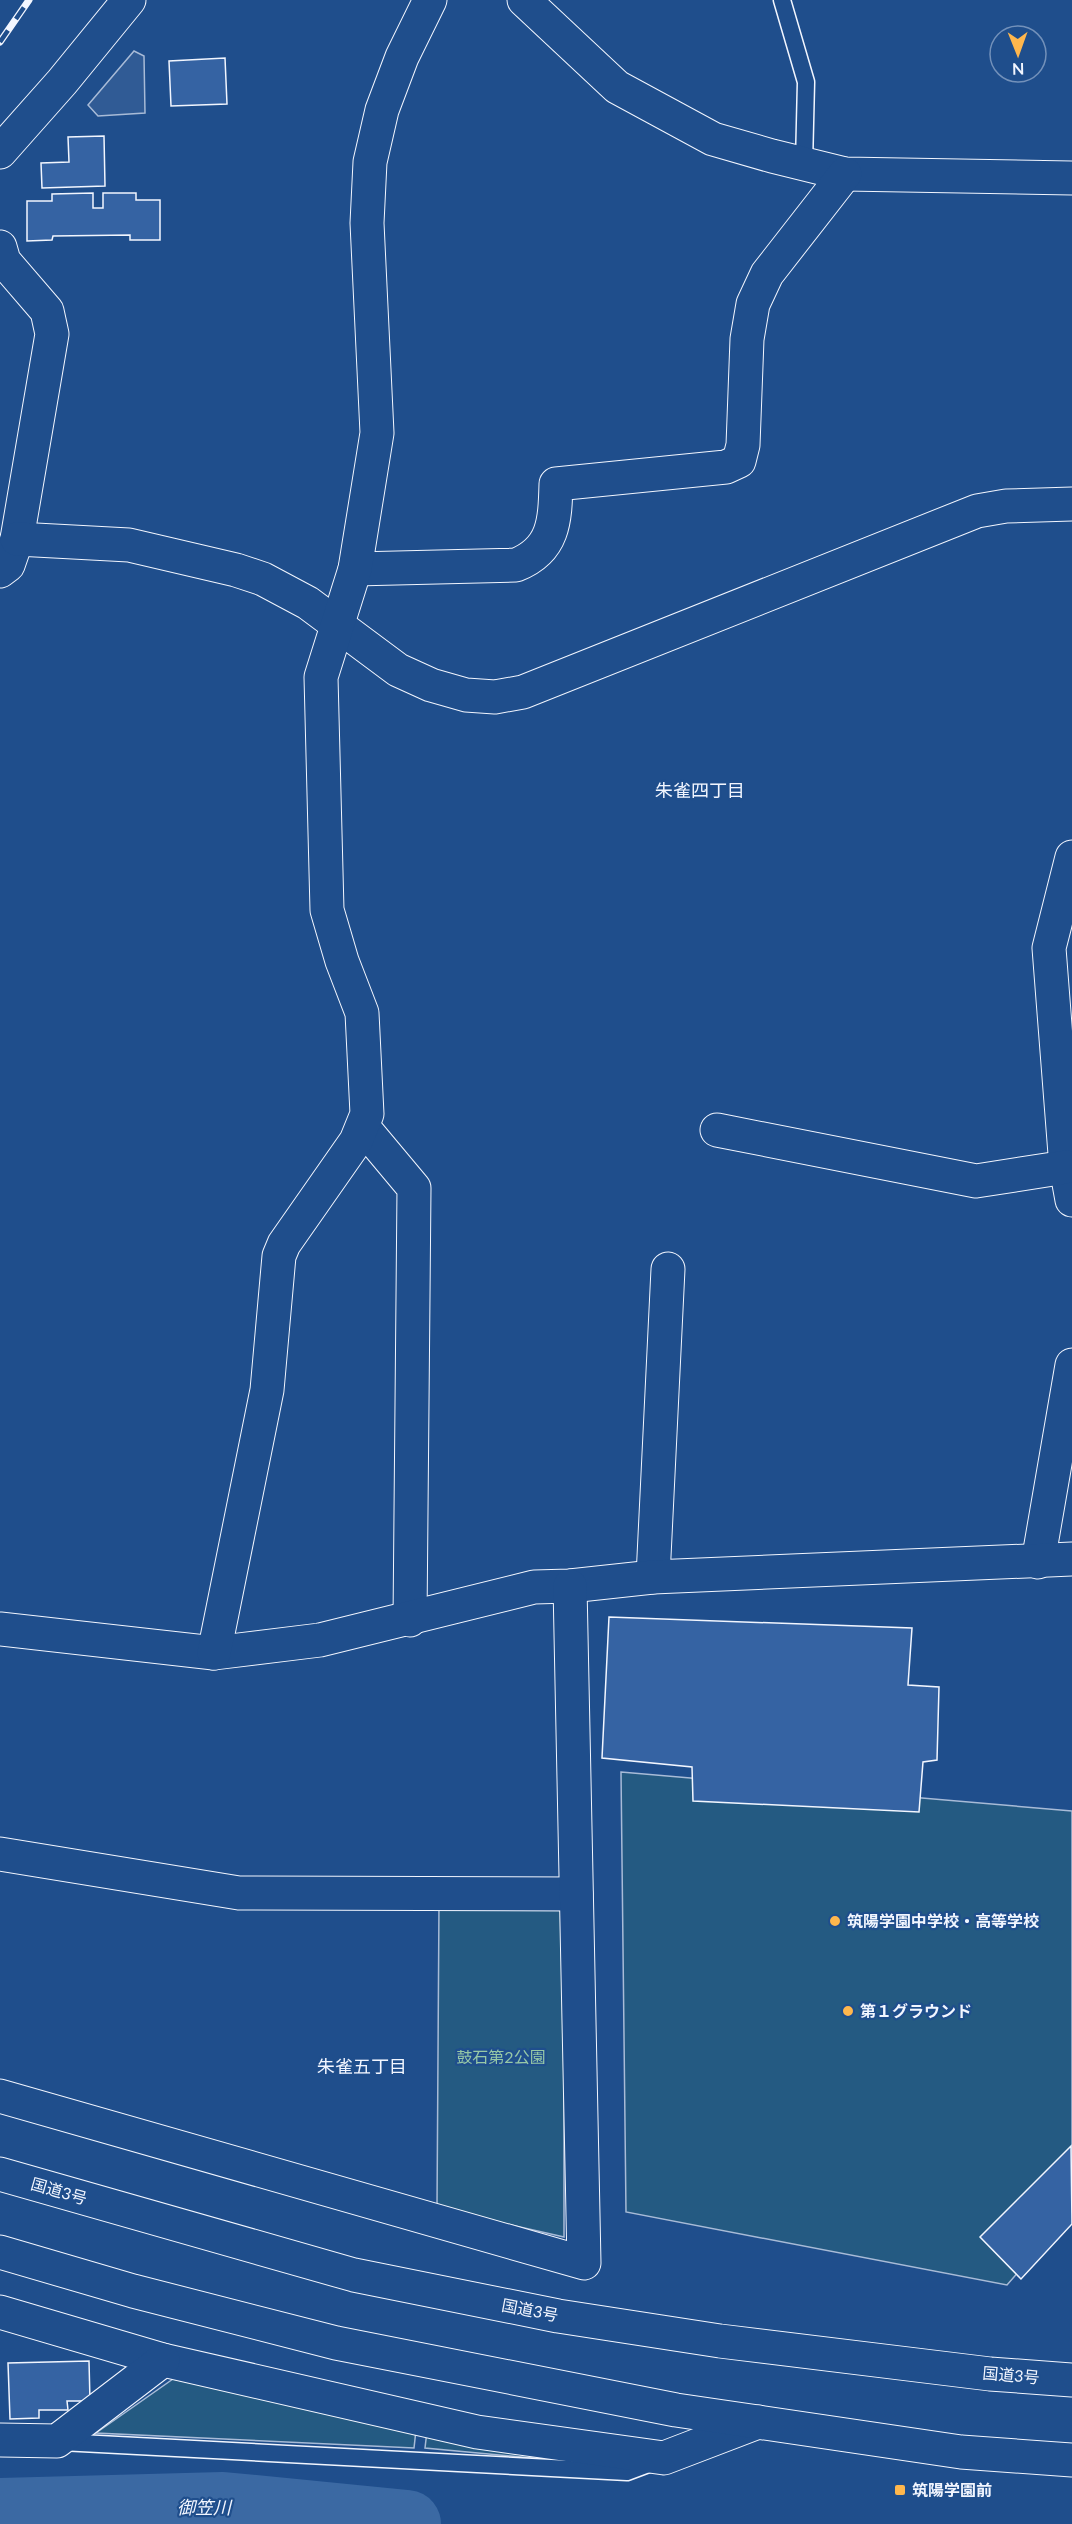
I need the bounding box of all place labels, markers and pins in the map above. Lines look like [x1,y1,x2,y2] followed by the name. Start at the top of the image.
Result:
[847,1911,1039,1930] place label: 筑陽学園中学校・高等学校
[828,1914,842,1928] marker: 筑陽学園中学校・高等学校
[860,2001,972,2020] place label: 第１グラウンド
[841,2004,855,2018] marker: 第１グラウンド
[912,2480,992,2499] place label: 筑陽学園前
[893,2483,907,2497] marker: 筑陽学園前

